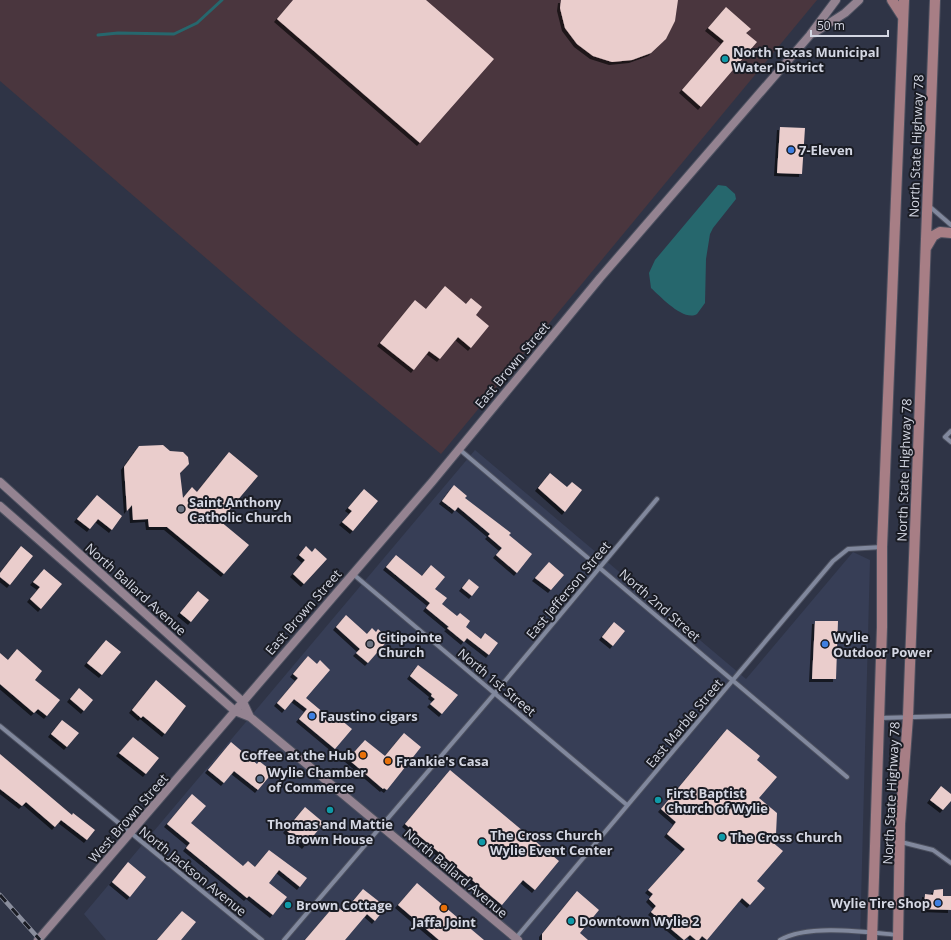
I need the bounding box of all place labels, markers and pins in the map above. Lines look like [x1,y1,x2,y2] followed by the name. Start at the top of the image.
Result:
[733,43,880,76] place label: North Texas Municipal Water District
[720,54,730,64] marker: North Texas Municipal Water District
[799,141,853,159] place label: 7-Eleven
[786,145,796,155] marker: 7-Eleven
[189,493,292,526] place label: Saint Anthony Catholic Church
[176,504,186,514] marker: Saint Anthony Catholic Church
[378,628,442,661] place label: Citipointe Church
[833,628,932,661] place label: Wylie Outdoor Power
[365,639,375,649] marker: Citipointe Church
[820,639,830,649] marker: Wylie Outdoor Power
[320,707,418,725] place label: Faustino cigars
[307,711,317,721] marker: Faustino cigars
[241,746,355,764] place label: Coffee at the Hub
[358,750,368,760] marker: Coffee at the Hub
[396,752,489,770] place label: Frankie's Casa
[383,756,393,766] marker: Frankie's Casa
[268,763,366,796] place label: Wylie Chamber of Commerce
[255,774,265,784] marker: Wylie Chamber of Commerce
[666,784,768,817] place label: First Baptist Church of Wylie
[653,795,663,805] marker: First Baptist Church of Wylie
[325,805,335,815] marker: Thomas and Mattie Brown House
[267,815,393,848] place label: Thomas and Mattie Brown House
[490,826,613,859] place label: The Cross Church Wylie Event Center
[730,828,842,846] place label: The Cross Church
[717,832,727,842] marker: The Cross Church
[477,837,487,847] marker: The Cross Church Wylie Event Center
[831,894,930,912] place label: Wylie Tire Shop
[296,896,393,914] place label: Brown Cottage
[933,898,943,908] marker: Wylie Tire Shop
[283,900,293,910] marker: Brown Cottage
[439,903,449,913] marker: Jaffa Joint
[579,912,700,930] place label: Downtown Wylie 2
[411,913,476,931] place label: Jaffa Joint
[566,916,576,926] marker: Downtown Wylie 2

